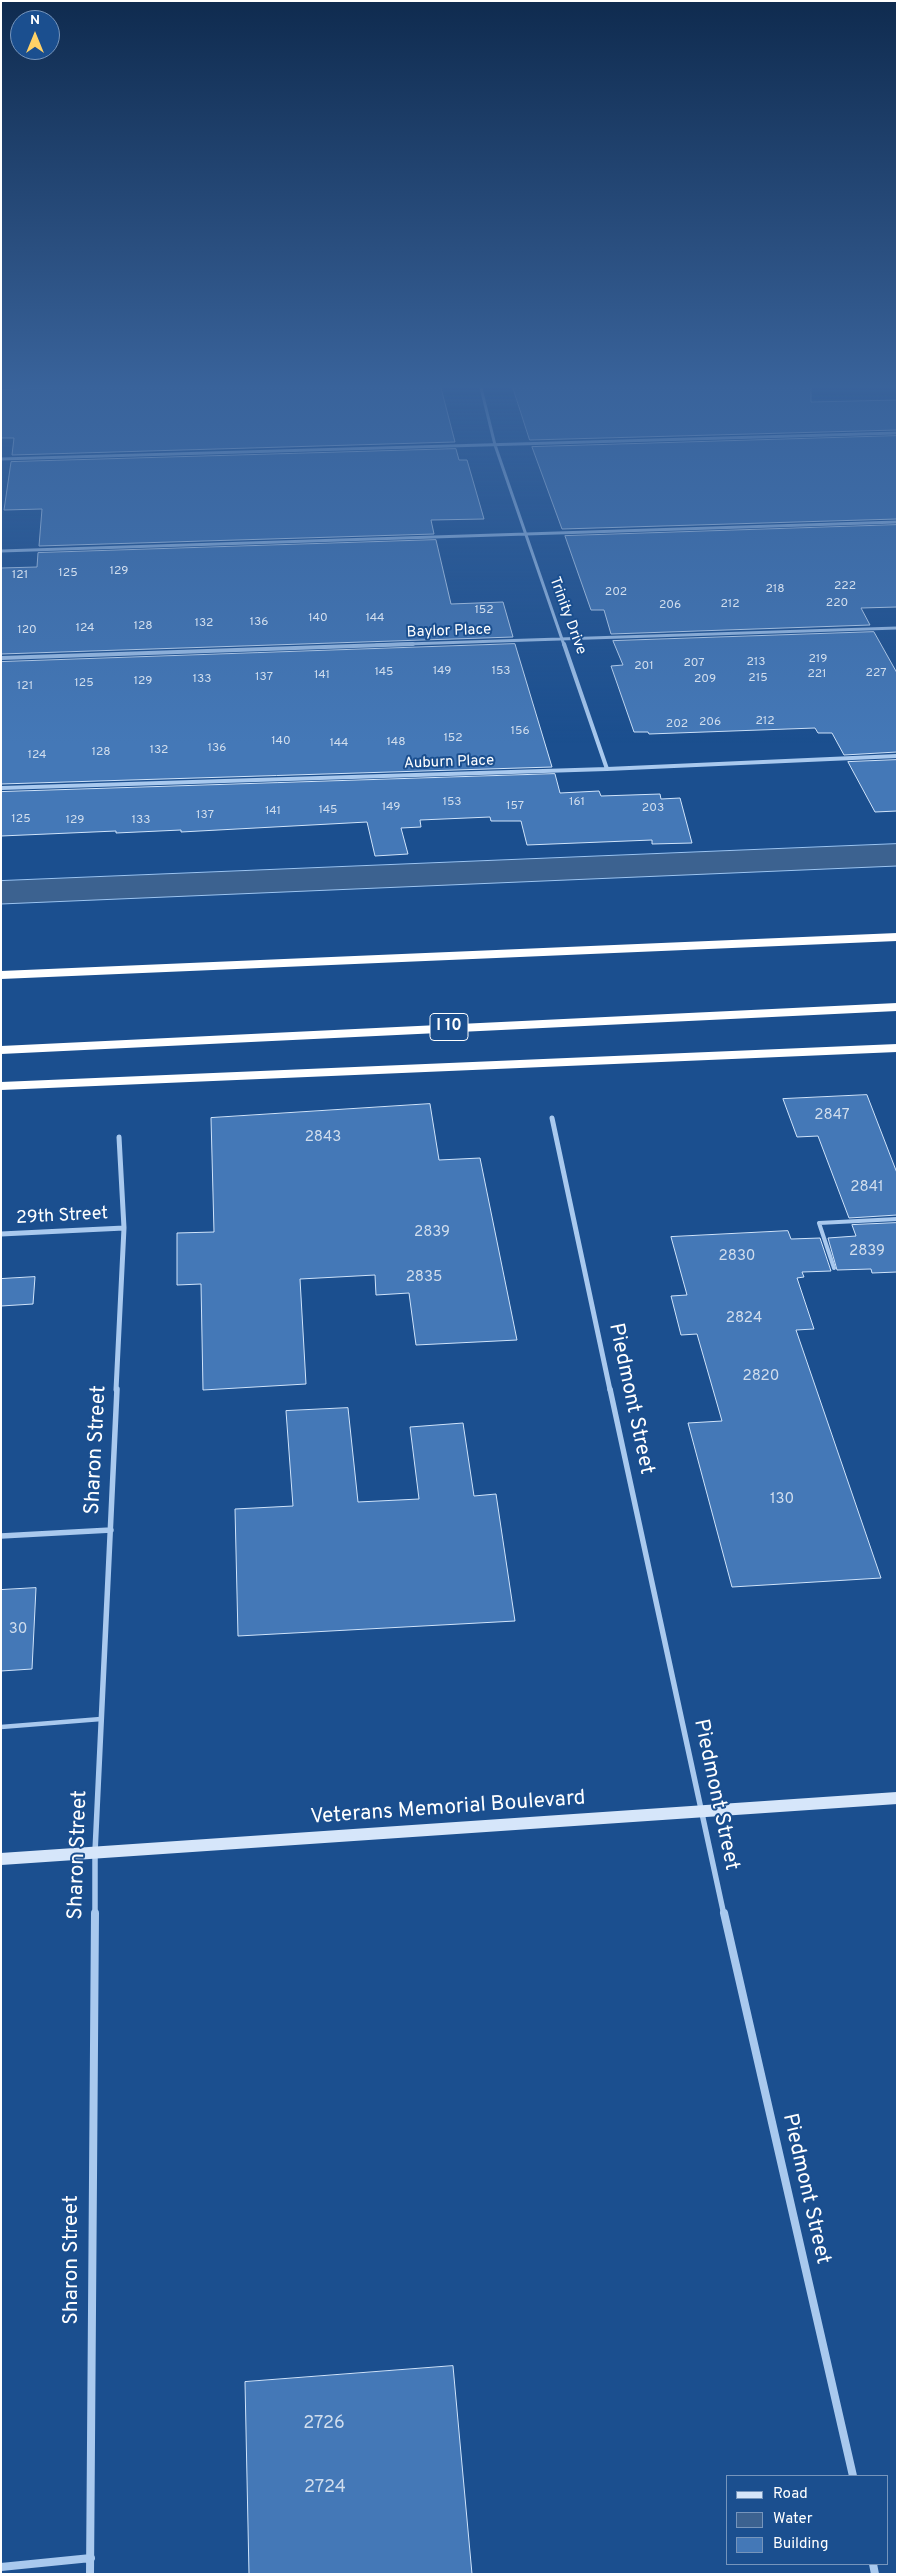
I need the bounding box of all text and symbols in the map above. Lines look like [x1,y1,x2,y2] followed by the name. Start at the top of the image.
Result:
[10,10,60,60] north arrow
[30,12,40,29] text: N
[110,565,128,579] house number: 129
[58,567,78,581] house number: 125
[12,569,28,583] house number: 121
[545,575,589,657] street label: Trinity Drive
[834,580,856,594] house number: 222
[765,583,785,597] house number: 218
[605,586,627,600] house number: 202
[826,597,848,611] house number: 220
[720,598,740,612] house number: 212
[659,599,681,613] house number: 206
[474,604,494,618] house number: 152
[308,612,328,626] house number: 140
[365,612,385,626] house number: 144
[250,616,268,630] house number: 136
[195,617,213,631] house number: 132
[133,620,153,634] house number: 128
[75,622,95,636] house number: 124
[406,622,492,642] street label: Baylor Place
[17,624,37,638] house number: 120
[809,653,827,667] house number: 219
[746,656,766,670] house number: 213
[684,657,704,671] house number: 207
[634,660,654,674] house number: 201
[433,665,451,679] house number: 149
[491,665,511,679] house number: 153
[374,666,394,680] house number: 145
[866,667,886,681] house number: 227
[807,668,827,682] house number: 221
[314,669,330,683] house number: 141
[255,671,273,685] house number: 137
[748,672,768,686] house number: 215
[193,673,211,687] house number: 133
[694,673,716,687] house number: 209
[134,675,152,689] house number: 129
[74,677,94,691] house number: 125
[17,680,33,694] house number: 121
[755,715,775,729] house number: 212
[699,716,721,730] house number: 206
[666,718,688,732] house number: 202
[510,725,530,739] house number: 156
[443,732,463,746] house number: 152
[271,735,291,749] house number: 140
[386,736,406,750] house number: 148
[329,737,349,751] house number: 144
[208,742,226,756] house number: 136
[150,744,168,758] house number: 132
[91,746,111,760] house number: 128
[27,749,47,763] house number: 124
[403,752,495,774] street label: Auburn Place
[442,796,462,810] house number: 153
[569,796,585,810] house number: 161
[506,800,524,814] house number: 157
[382,801,400,815] house number: 149
[642,802,664,816] house number: 203
[318,804,338,818] house number: 145
[265,805,281,819] house number: 141
[196,809,214,823] house number: 137
[11,813,31,827] house number: 125
[66,814,84,828] house number: 129
[132,814,150,828] house number: 133
[430,1014,468,1040] road number: I 10
[814,1107,850,1125] house number: 2847
[305,1129,341,1147] house number: 2843
[850,1179,884,1197] house number: 2841
[15,1204,109,1230] street label: 29th Street
[414,1224,450,1242] house number: 2839
[849,1243,885,1261] house number: 2839
[719,1248,755,1266] house number: 2830
[406,1269,442,1287] house number: 2835
[726,1310,762,1328] house number: 2824
[602,1321,658,1477] street label: Piedmont Street
[743,1368,779,1386] house number: 2820
[81,1385,113,1515] street label: Sharon Street
[770,1491,794,1509] house number: 130
[9,1621,27,1639] house number: 30
[687,1717,743,1873] street label: Piedmont Street
[310,1787,586,1831] street label: Veterans Memorial Boulevard
[64,1790,94,1920] street label: Sharon Street
[775,2111,835,2267] street label: Piedmont Street
[60,2195,86,2325] street label: Sharon Street
[303,2413,345,2435] house number: 2726
[726,2475,888,2565] legend
[304,2477,346,2499] house number: 2724
[773,2485,808,2504] text: Road
[773,2510,812,2529] text: Water
[773,2535,828,2554] text: Building

